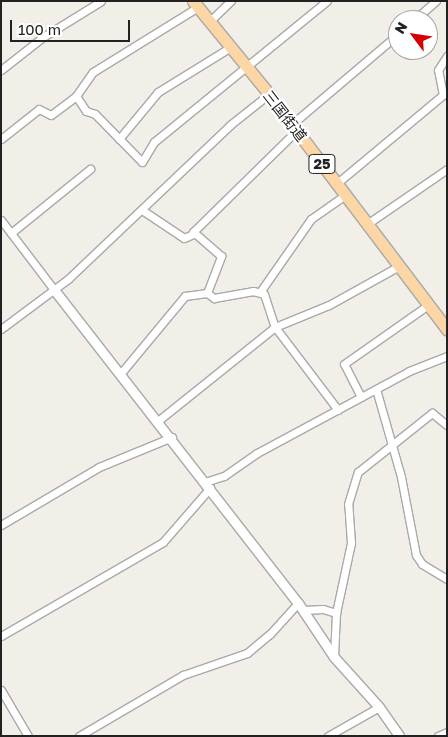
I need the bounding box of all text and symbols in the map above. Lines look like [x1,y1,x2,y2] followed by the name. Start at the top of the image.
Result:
[12,10,132,42] scale bar
[388,10,438,60] north arrow
[391,19,411,36] text: N
[18,20,61,38] text: 100 m
[259,87,311,145] street label: 三国街道
[308,152,336,175] road number: 25

